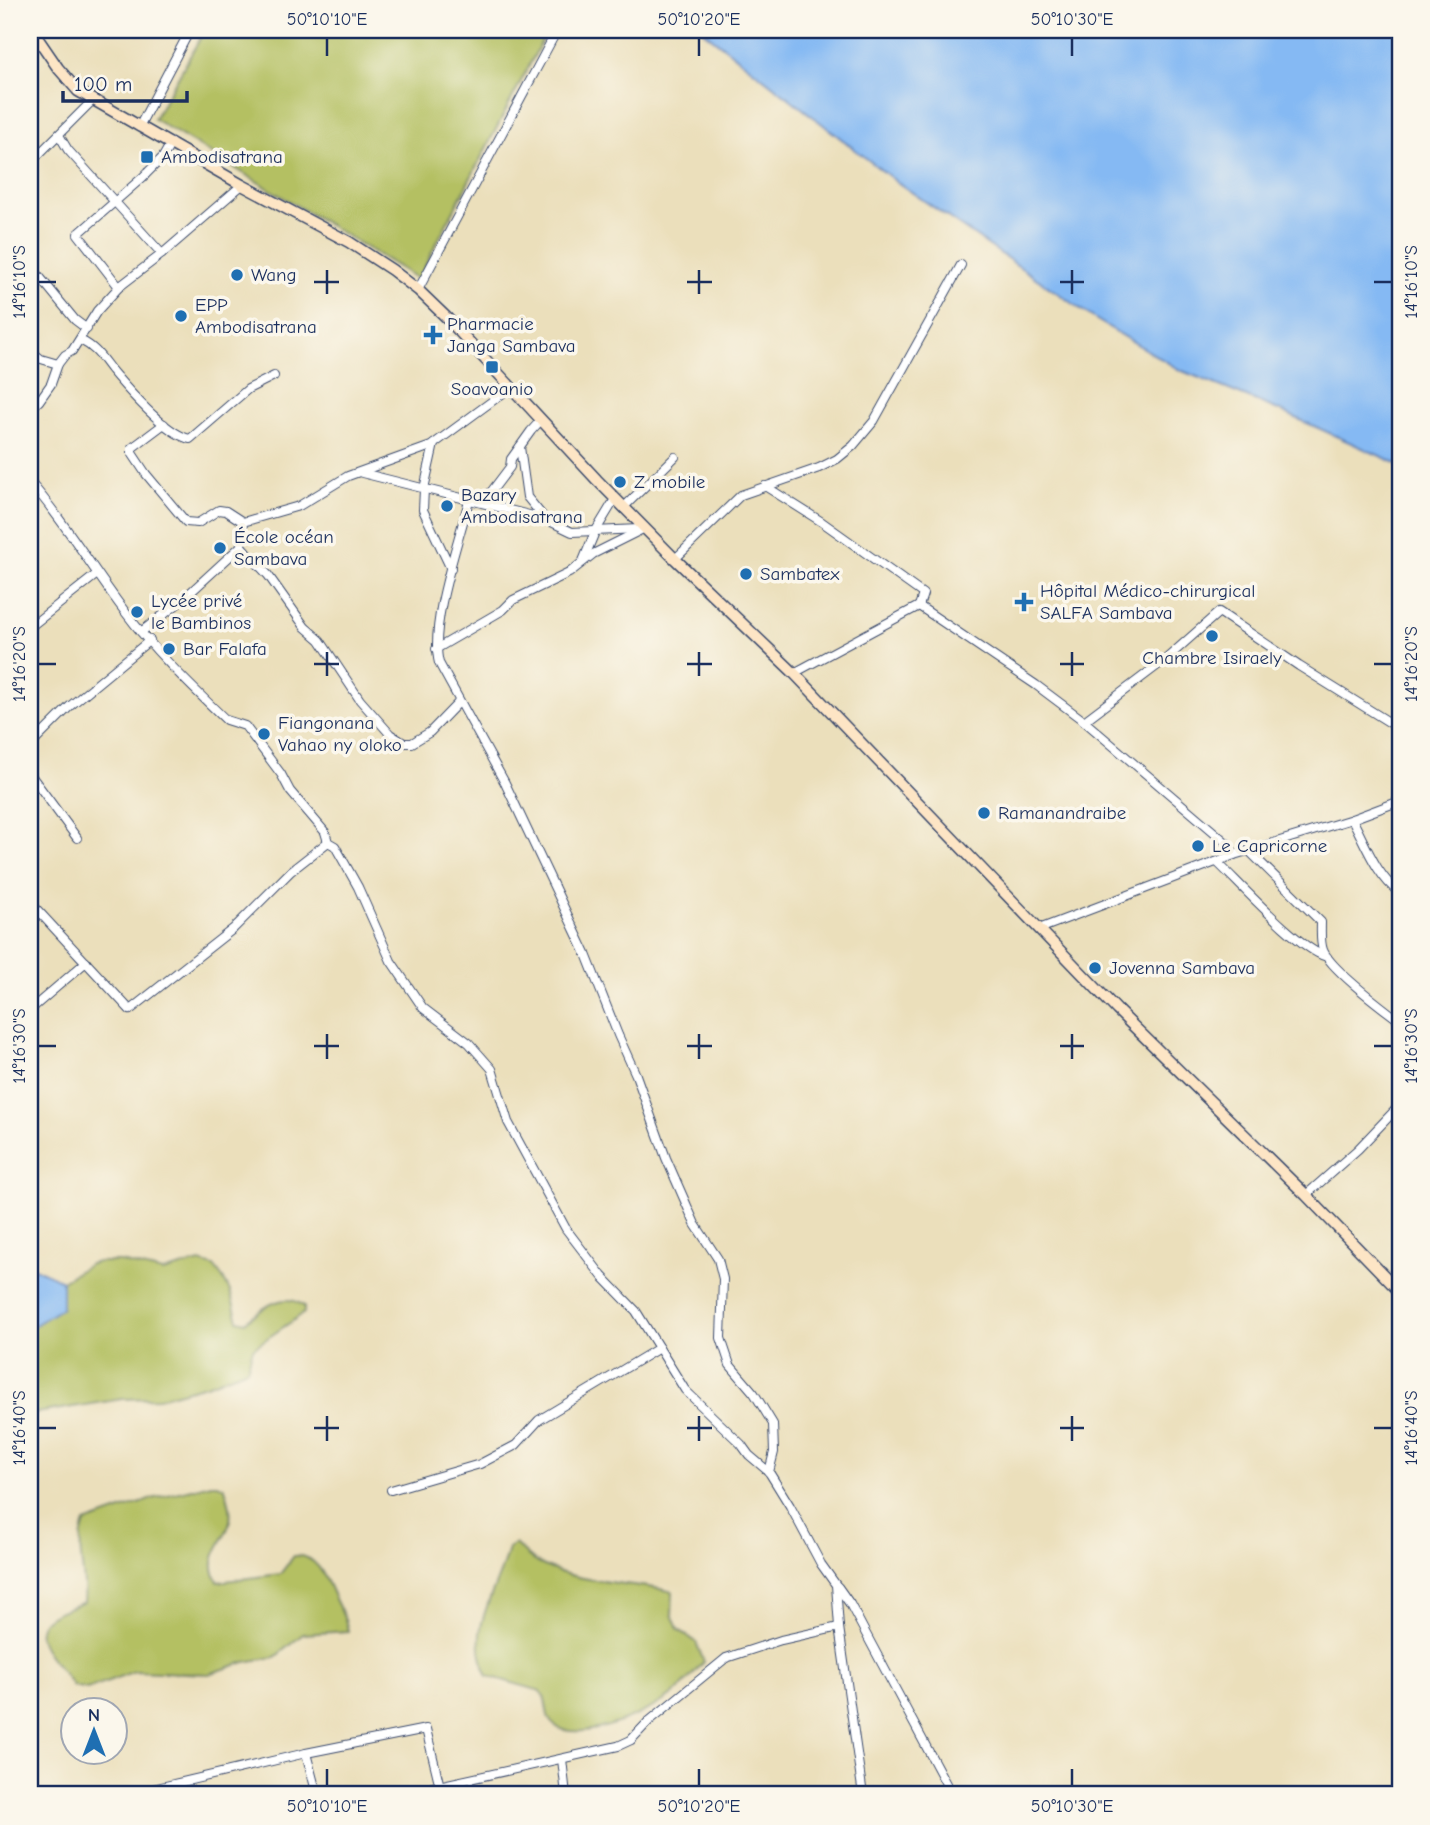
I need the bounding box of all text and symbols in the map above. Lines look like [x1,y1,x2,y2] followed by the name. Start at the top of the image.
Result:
[287,9,367,30] text: 50°10'10"E
[658,9,741,30] text: 50°10'20"E
[1031,9,1113,30] text: 50°10'30"E
[63,60,187,104] scale bar
[74,72,132,96] text: 100 m
[161,146,283,168] place label: Ambodisatrana
[139,149,155,165] marker: Ambodisatrana
[9,245,30,319] text: 14°16'10"S
[1401,245,1422,319] text: 14°16'10"S
[251,264,297,286] place label: Wang
[229,267,245,283] marker: Wang
[195,294,317,338] place label: EPP Ambodisatrana
[173,308,189,324] marker: EPP Ambodisatrana
[447,313,576,357] place label: Pharmacie Janga Sambava
[425,327,441,343] marker: Pharmacie Janga Sambava
[484,359,500,375] marker: Soavoanio
[451,378,533,400] place label: Soavoanio
[634,471,705,493] place label: Z mobile
[612,474,628,490] marker: Z mobile
[461,484,583,528] place label: Bazary Ambodisatrana
[439,498,455,514] marker: Bazary Ambodisatrana
[234,526,334,570] place label: École océan Sambava
[212,540,228,556] marker: École océan Sambava
[760,563,840,585] place label: Sambatex
[738,566,754,582] marker: Sambatex
[1040,580,1255,624] place label: Hôpital Médico-chirurgical SALFA Sambava
[151,590,251,634] place label: Lycée privé le Bambinos
[1014,592,1034,612] marker: Hôpital Médico-chirurgical SALFA Sambava
[129,604,145,620] marker: Lycée privé le Bambinos
[9,626,30,702] text: 14°16'20"S
[1401,626,1422,702] text: 14°16'20"S
[1204,628,1220,644] marker: Chambre Isiraely
[183,638,267,660] place label: Bar Falafa
[161,641,177,657] marker: Bar Falafa
[1142,647,1282,669] place label: Chambre Isiraely
[278,712,402,756] place label: Fiangonana Vahao ny oloko
[256,726,272,742] marker: Fiangonana Vahao ny oloko
[998,802,1126,824] place label: Ramanandraibe
[976,805,992,821] marker: Ramanandraibe
[1212,835,1327,857] place label: Le Capricorne
[1190,838,1206,854] marker: Le Capricorne
[1109,957,1255,979] place label: Jovenna Sambava
[1087,960,1103,976] marker: Jovenna Sambava
[9,1008,30,1084] text: 14°16'30"S
[1401,1008,1422,1084] text: 14°16'30"S
[9,1390,30,1466] text: 14°16'40"S
[1401,1390,1422,1466] text: 14°16'40"S
[60,1696,130,1766] north arrow
[88,1704,100,1726] text: N
[287,1796,367,1817] text: 50°10'10"E
[658,1796,741,1817] text: 50°10'20"E
[1031,1796,1113,1817] text: 50°10'30"E

